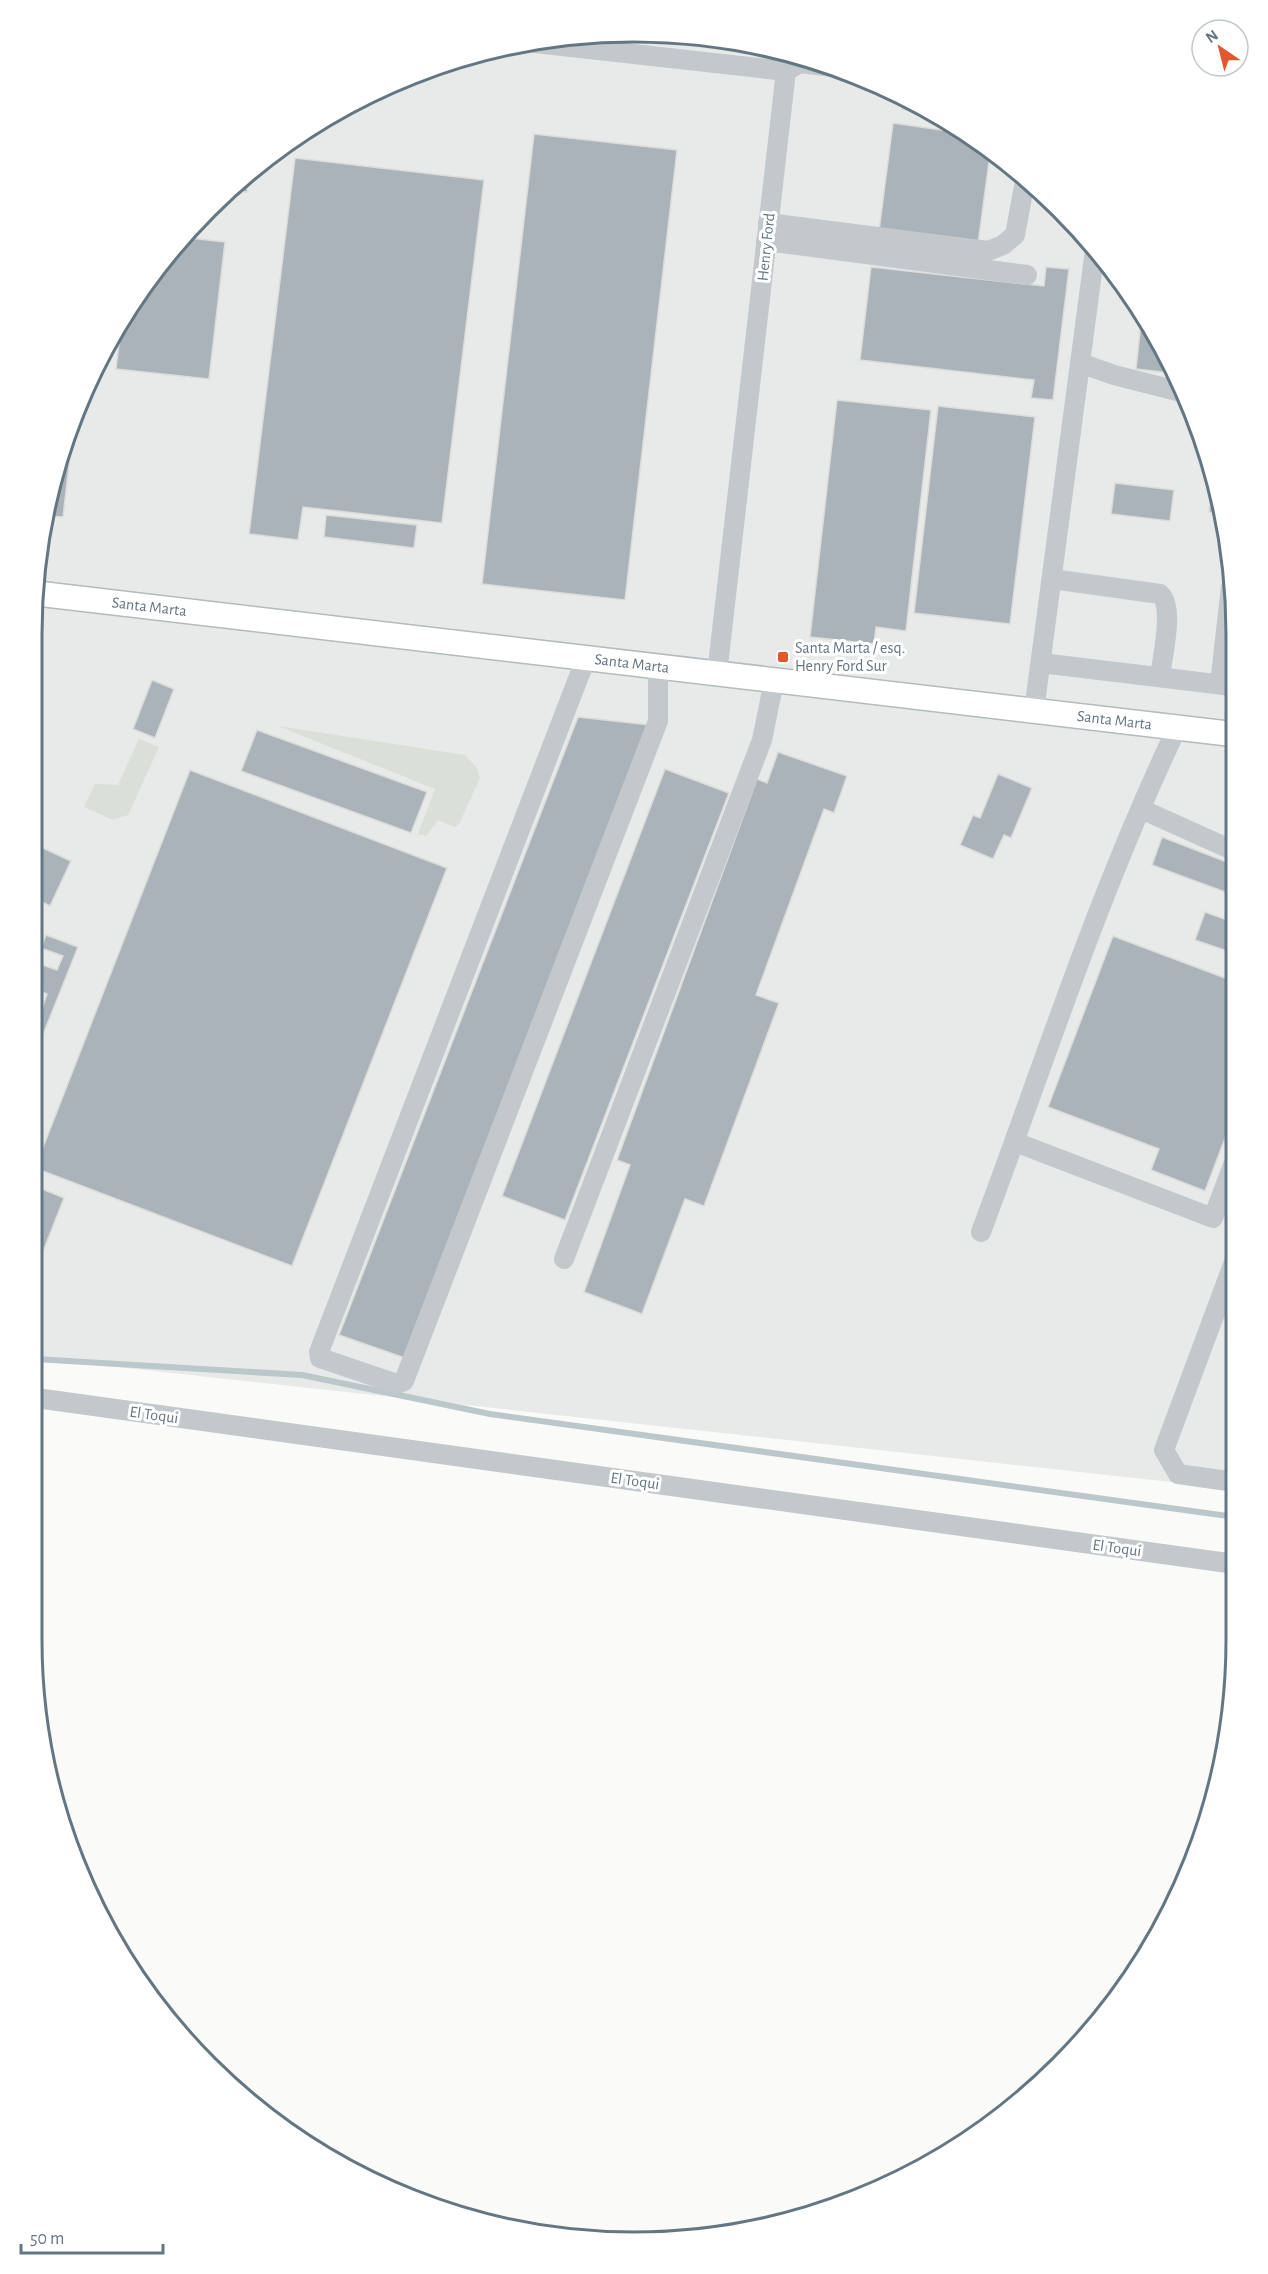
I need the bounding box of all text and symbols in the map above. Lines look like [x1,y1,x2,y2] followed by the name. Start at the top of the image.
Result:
[1190,18,1250,78] north arrow
[1203,27,1221,46] text: N
[754,212,779,282] street label: Henry Ford
[111,594,188,619] street label: Santa Marta
[795,640,905,675] place label: Santa Marta / esq. Henry Ford Sur
[776,650,790,664] marker: Santa Marta / esq. Henry Ford Sur
[594,651,670,676] street label: Santa Marta
[1076,708,1153,733] street label: Santa Marta
[129,1404,179,1426] street label: El Toqui
[610,1470,660,1492] street label: El Toqui
[1092,1537,1142,1559] street label: El Toqui
[21,2217,164,2255] scale bar
[30,2230,64,2248] text: 50 m

